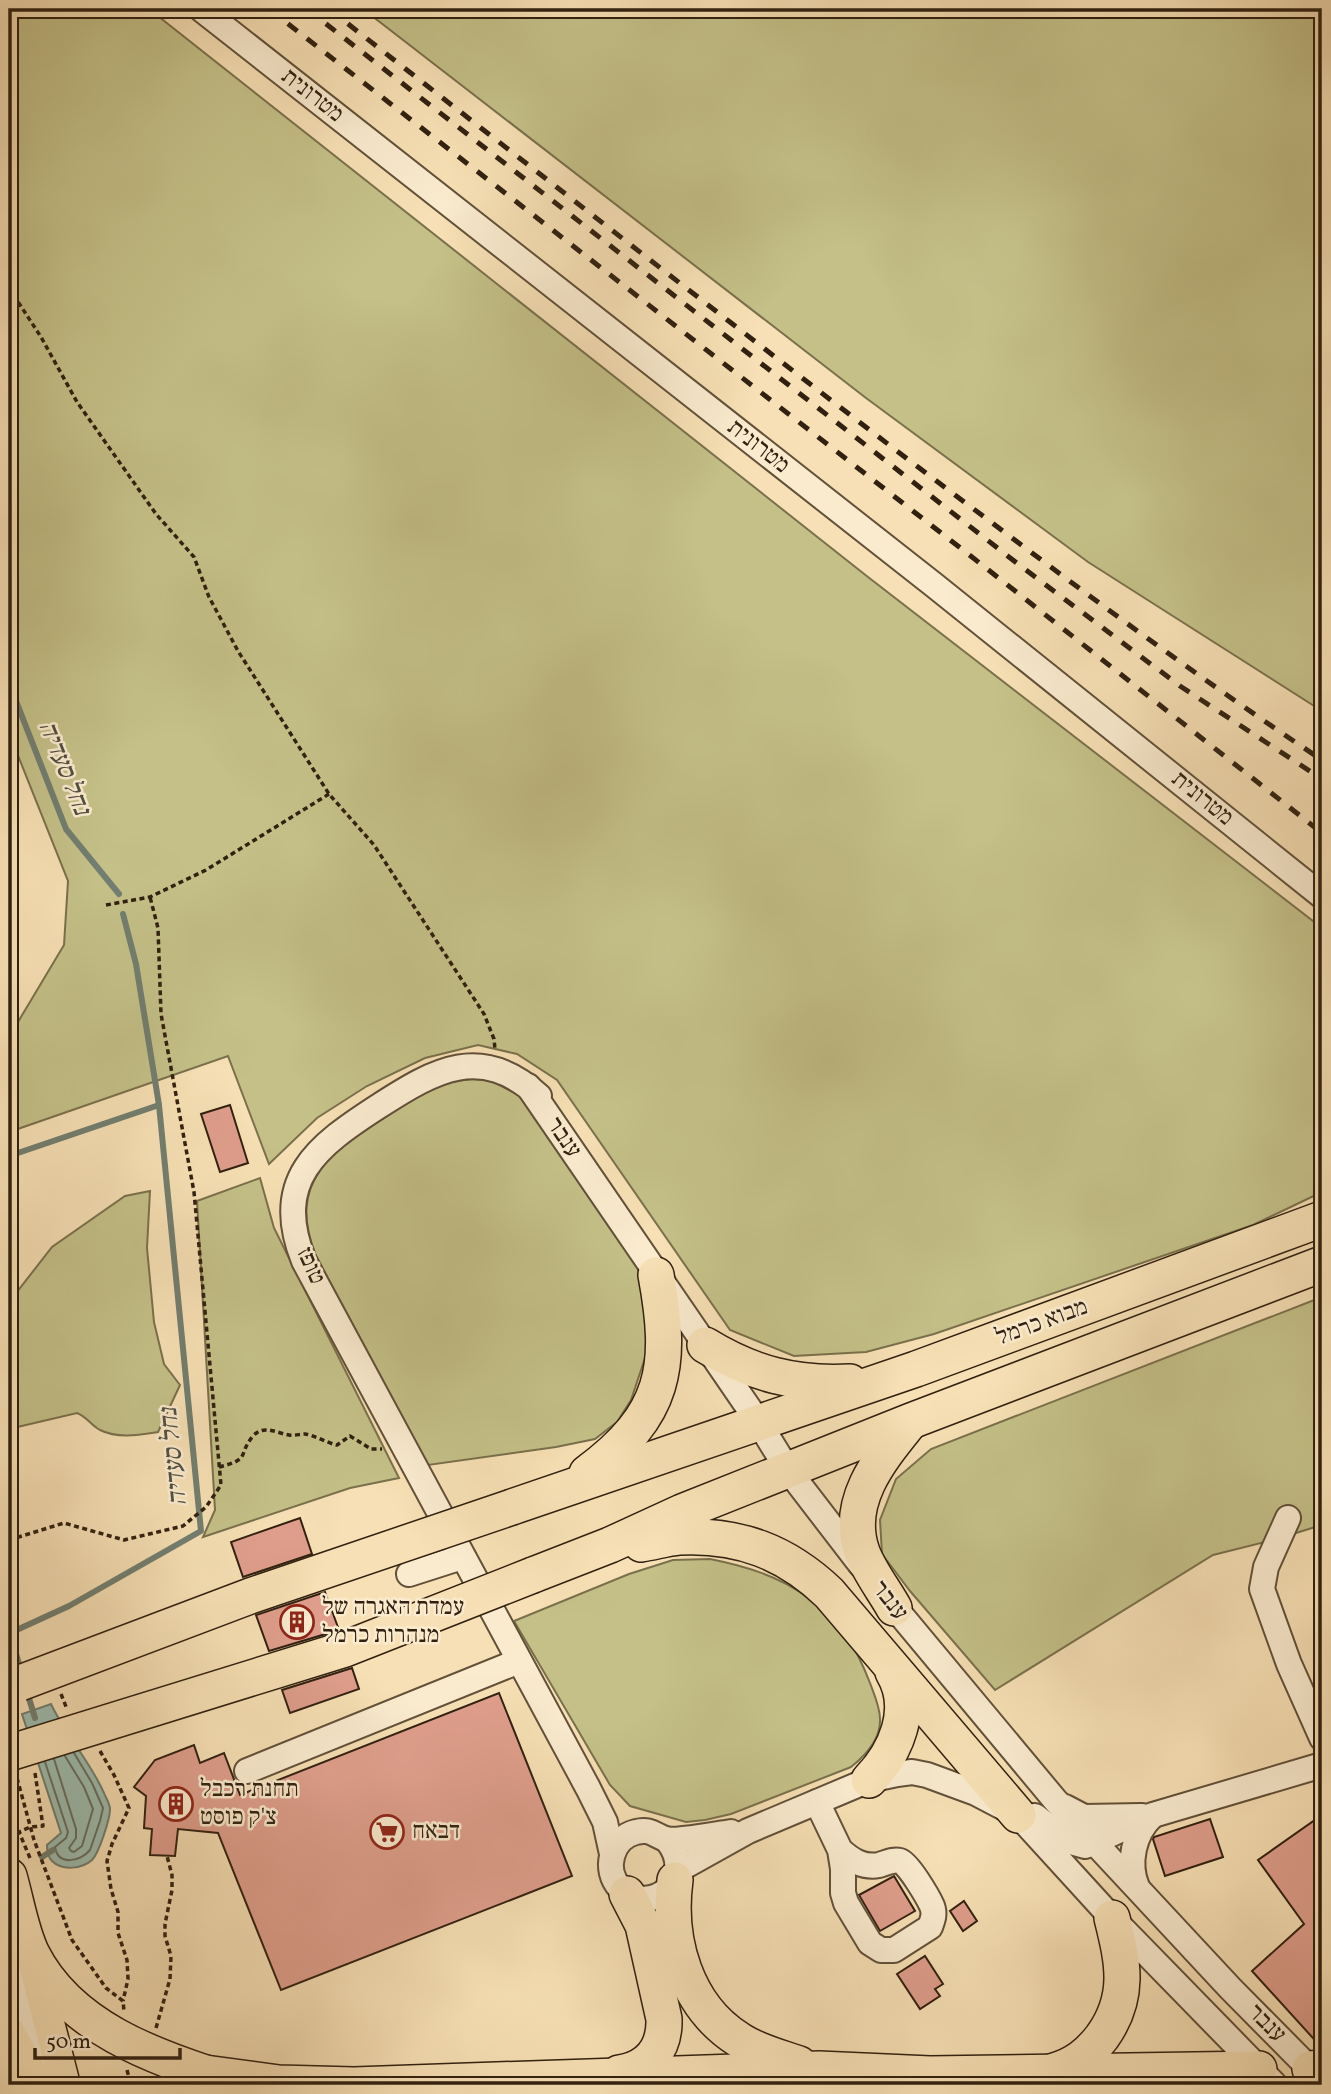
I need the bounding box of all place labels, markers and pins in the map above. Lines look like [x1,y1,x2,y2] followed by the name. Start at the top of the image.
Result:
[322,1591,464,1653] place label: עמדת האגרה של מנהרות כרמל
[278,1603,316,1641] building icon: עמדת האגרה של מנהרות כרמל
[200,1773,299,1835] place label: תחנת רכבל צ'ק פוסט
[157,1785,195,1823] building icon: תחנת רכבל צ'ק פוסט
[368,1813,406,1851] supermarket icon: דבאח
[412,1815,460,1849] place label: דבאח

